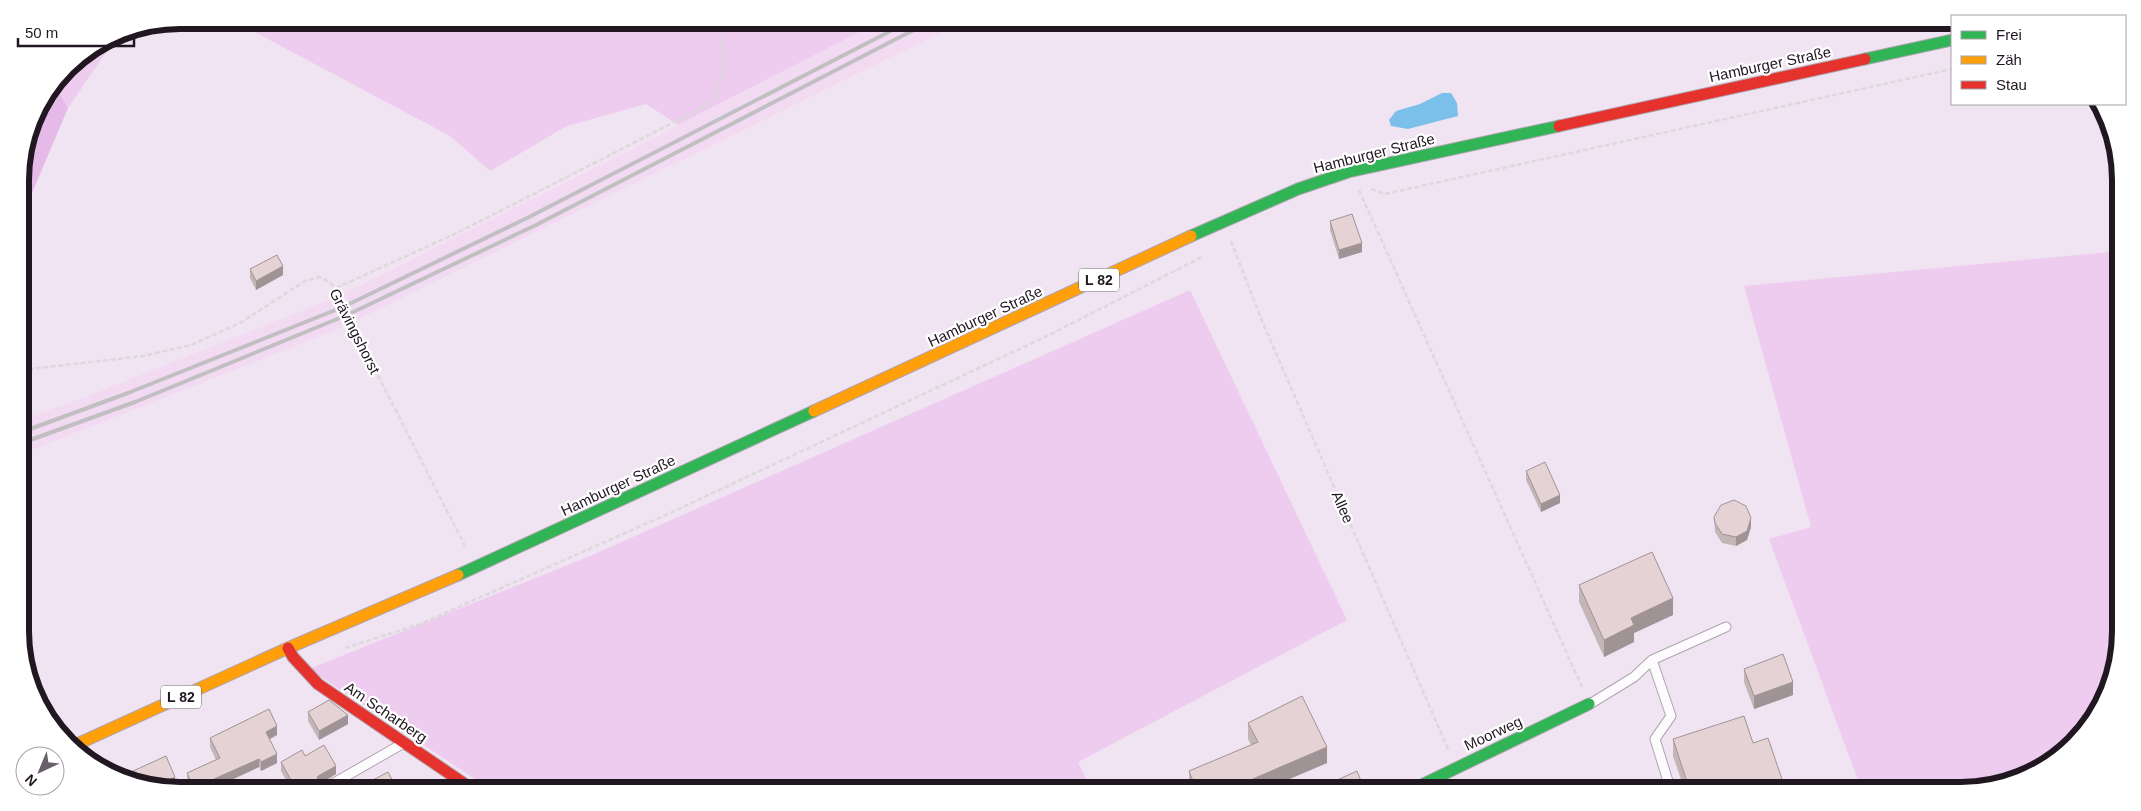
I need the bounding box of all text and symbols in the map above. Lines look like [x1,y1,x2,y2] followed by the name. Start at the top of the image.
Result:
[18,15,134,47] scale bar
[1951,15,2126,105] legend
[25,24,58,41] text: 50 m
[1996,26,2022,43] text: Frei
[1707,43,1833,85] street label: Hamburger Straße
[1996,51,2022,68] text: Zäh
[1996,76,2027,93] text: Stau
[1312,130,1436,176] street label: Hamburger Straße
[1079,268,1119,292] road number: L 82
[925,282,1045,350] street label: Hamburger Straße
[326,286,384,377] street label: Grävingshorst
[558,451,678,519] street label: Hamburger Straße
[1328,488,1358,526] street label: Allee
[342,678,430,746] street label: Am Scharberg
[161,686,201,709] road number: L 82
[1461,712,1525,754] street label: Moorweg
[15,746,65,796] north arrow
[22,771,40,790] text: N

